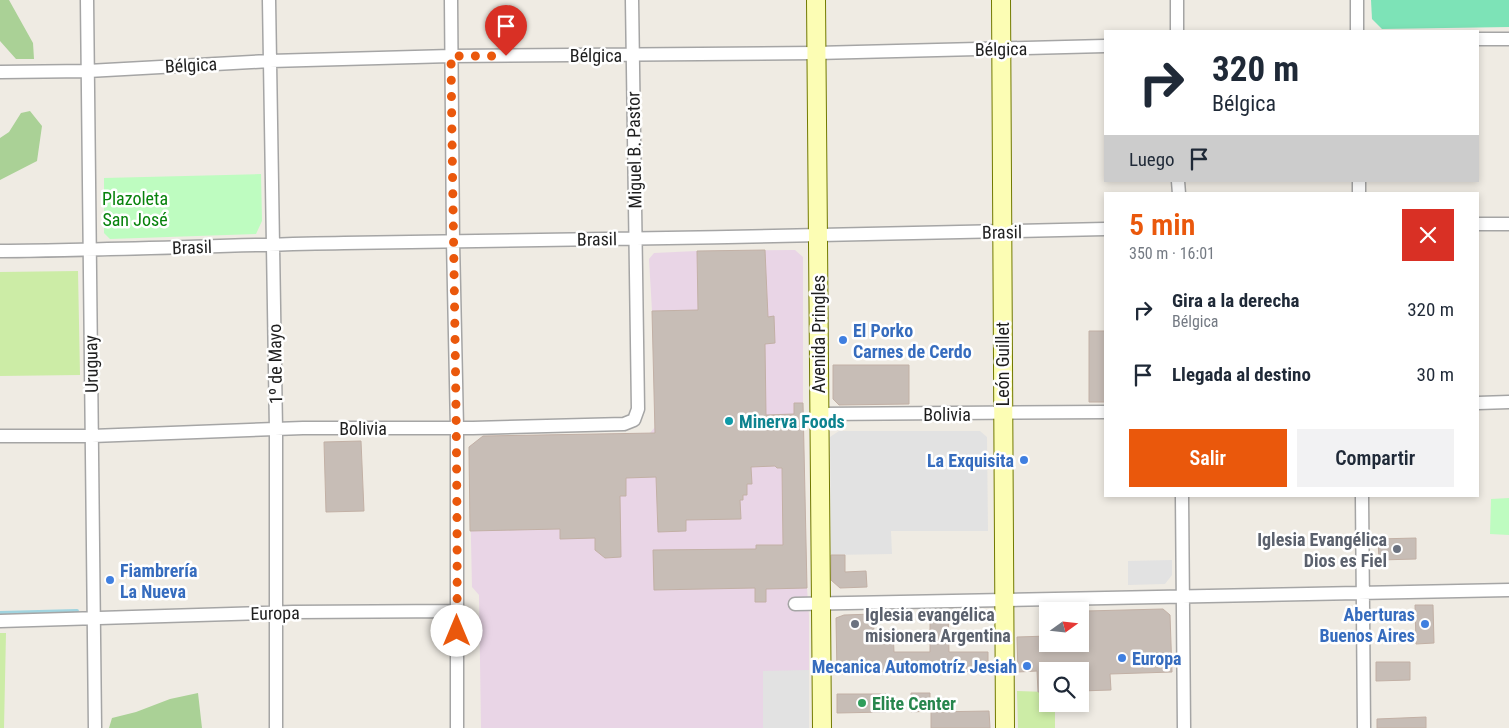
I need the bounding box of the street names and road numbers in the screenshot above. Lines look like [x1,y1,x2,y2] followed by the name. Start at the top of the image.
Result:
[975,38,1027,60] street label: Bélgica
[570,45,622,66] street label: Bélgica
[164,53,218,77] street label: Bélgica
[622,91,646,209] street label: Miguel B. Pastor
[982,221,1022,243] street label: Brasil
[577,228,617,250] street label: Brasil
[172,236,212,258] street label: Brasil
[808,275,829,393] street label: Avenida Pringles
[992,322,1013,406] street label: León Guillet
[264,324,286,404] street label: 1º de Mayo
[80,334,102,393] street label: Uruguay
[923,404,971,425] street label: Bolivia
[339,418,387,439] street label: Bolivia
[250,602,300,624] street label: Europa

